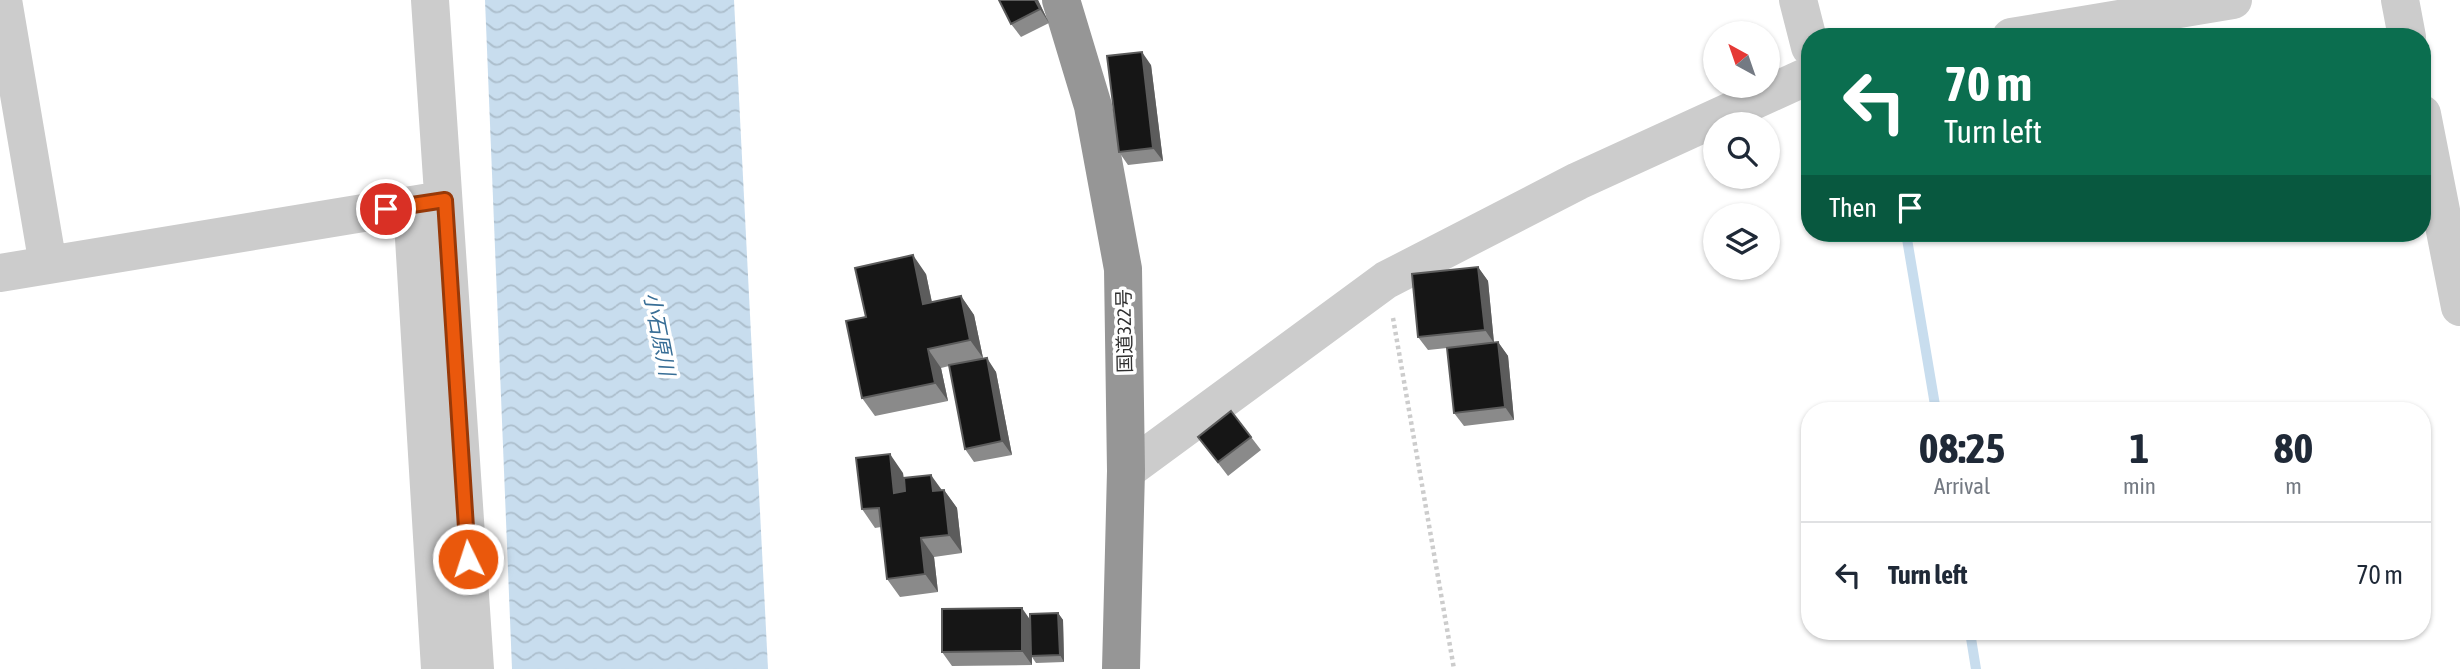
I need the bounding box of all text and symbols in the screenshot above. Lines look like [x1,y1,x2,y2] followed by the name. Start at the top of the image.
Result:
[1703,21,1780,98] north arrow
[1703,21,1780,280] map controls
[1944,55,2032,111] text: 70 m
[1829,56,1920,147] icon: left
[1703,112,1780,189] button: search
[1944,113,2042,150] text: Turn left
[356,179,416,239] pin
[1891,189,1929,227] icon: arrive
[367,190,405,228] icon: arrive
[1829,193,1877,223] text: Then
[1703,203,1780,280] button: layers
[1112,289,1136,373] street label: 国道322号
[640,290,680,379] water label: 小石原川
[1919,424,2005,472] text: 08:25
[2130,424,2149,472] text: 1
[2274,424,2313,472] text: 80
[1934,473,1990,499] text: Arrival
[2123,473,2156,499] text: min
[2285,473,2302,499] text: m
[431,522,505,596] position arrow
[1829,556,1867,594] icon: left
[1888,560,1968,590] text: Turn left
[2356,560,2403,590] text: 70 m

